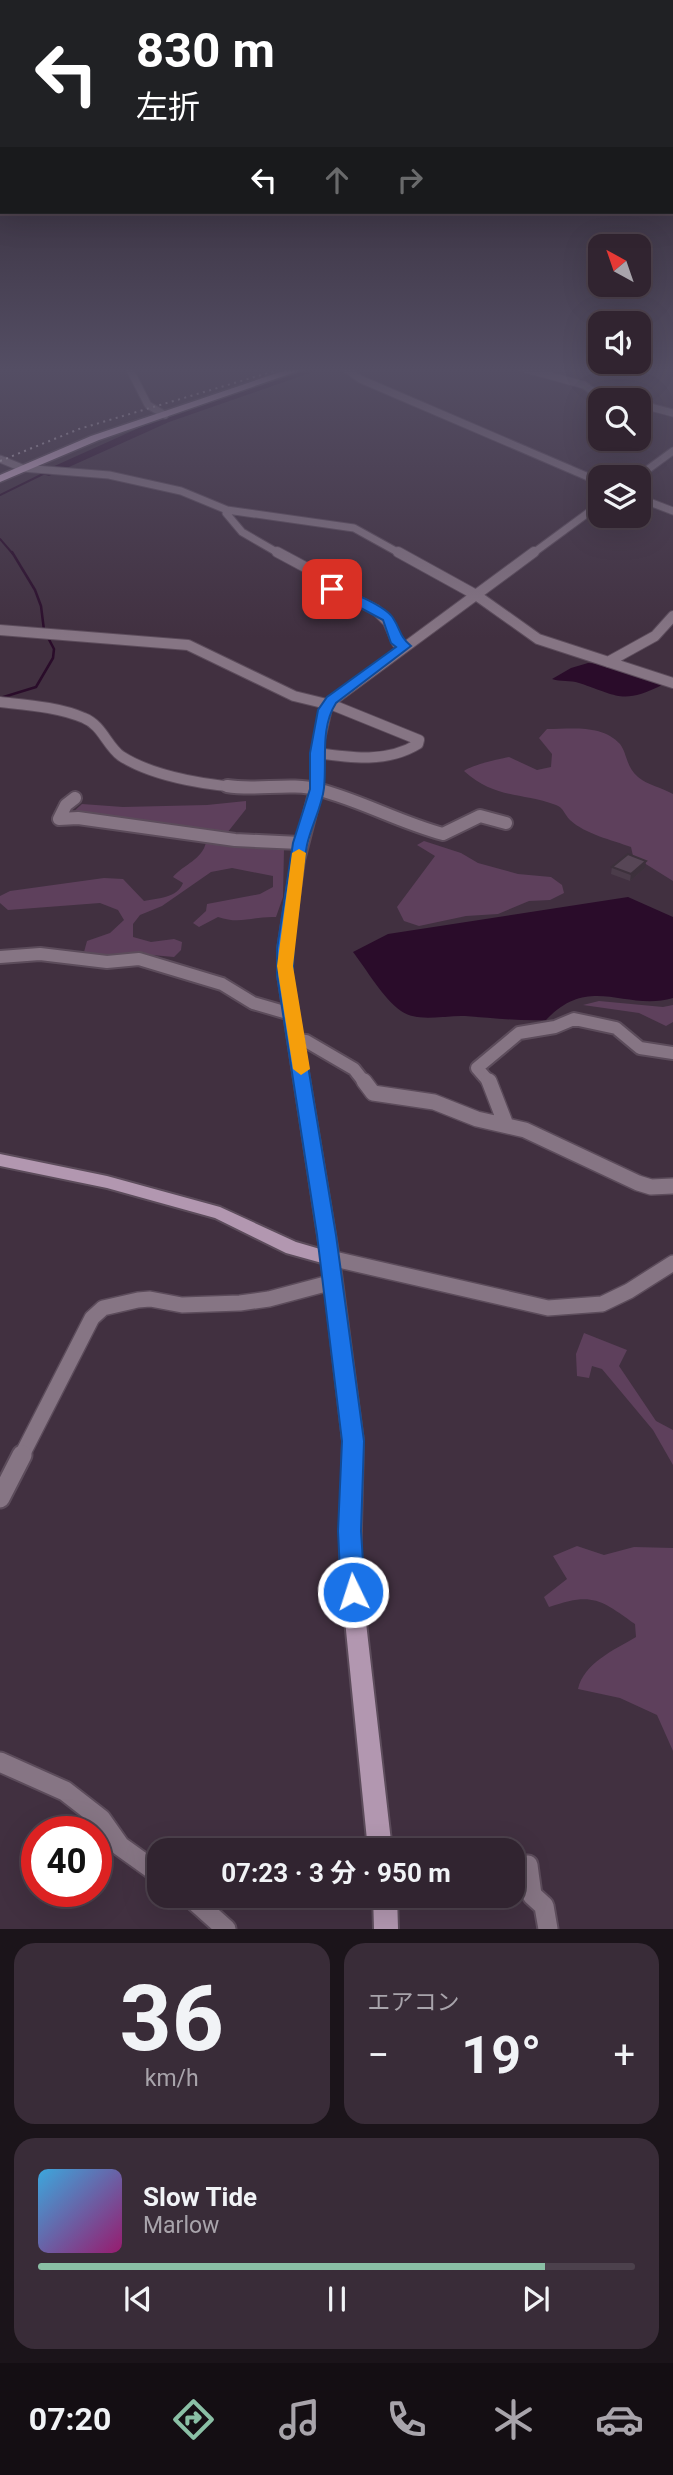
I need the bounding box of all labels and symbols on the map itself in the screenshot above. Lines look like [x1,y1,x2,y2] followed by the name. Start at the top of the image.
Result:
[588,234,651,298] north arrow
[302,559,362,619] pin
[316,1555,390,1629] position arrow
[21,1816,112,1907] speed limit sign: 40

